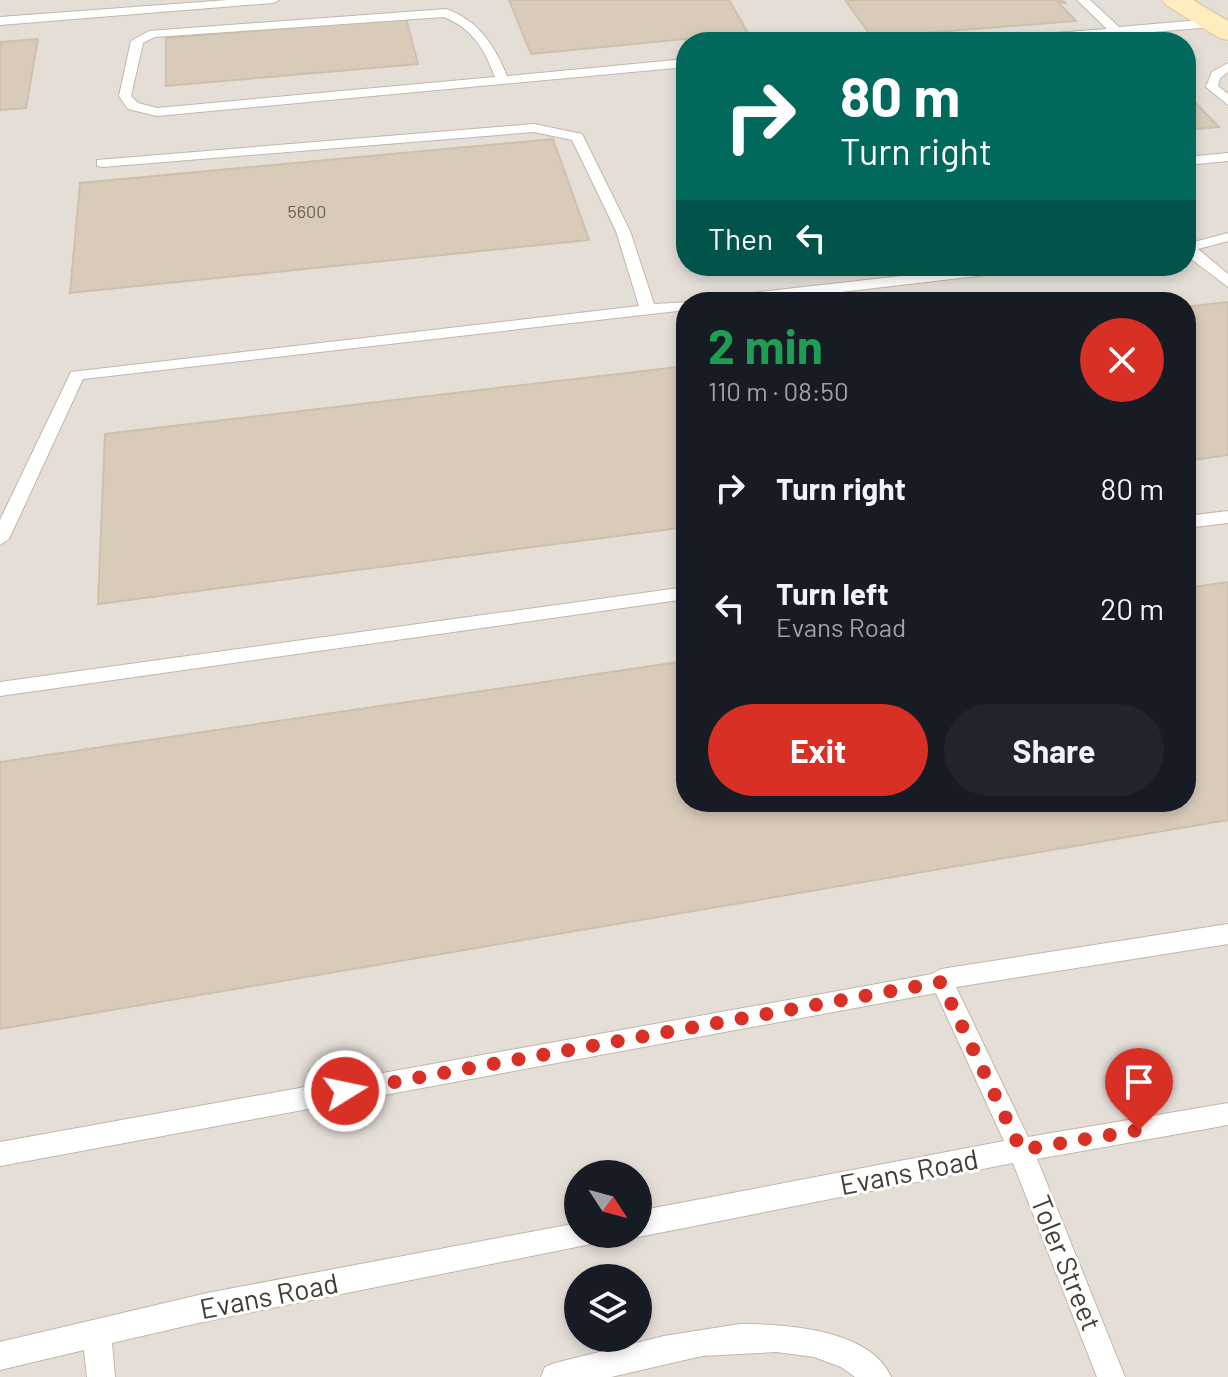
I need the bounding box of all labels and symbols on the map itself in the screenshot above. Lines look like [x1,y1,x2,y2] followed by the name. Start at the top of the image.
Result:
[288,200,326,222] house number: 5600
[1105,1048,1173,1130] pin
[303,1049,387,1133] position arrow
[837,1141,981,1201] street label: Evans Road
[564,1160,652,1248] north arrow
[1024,1190,1109,1335] street label: Toler Street
[197,1265,341,1325] street label: Evans Road

